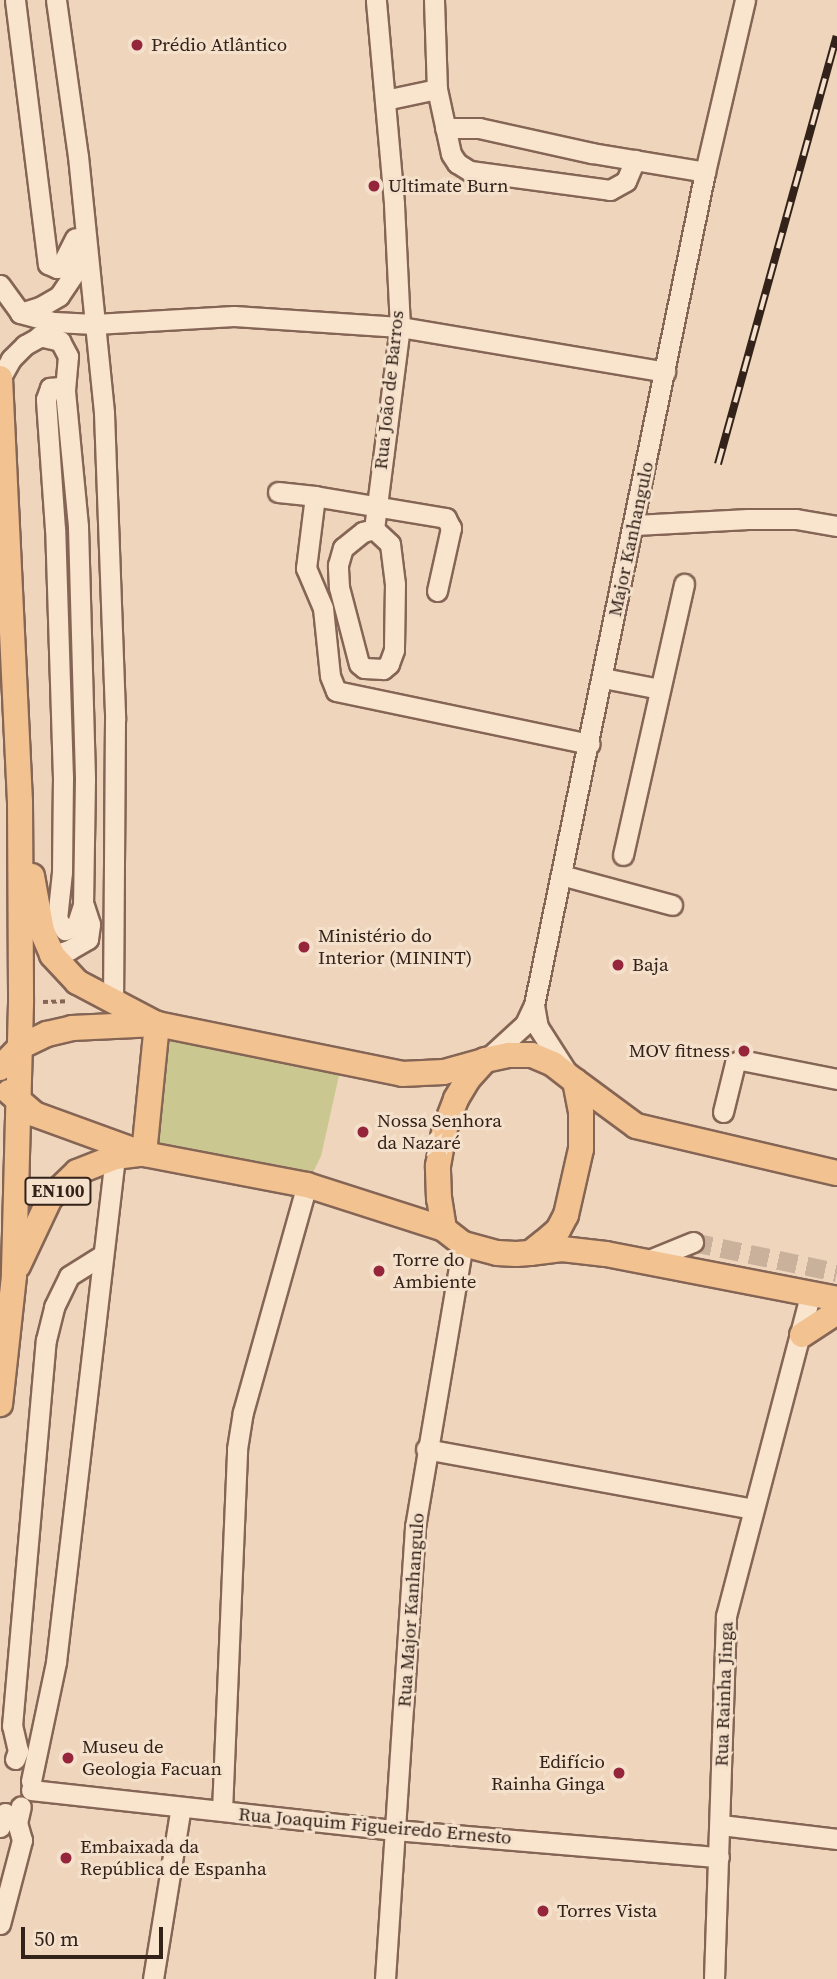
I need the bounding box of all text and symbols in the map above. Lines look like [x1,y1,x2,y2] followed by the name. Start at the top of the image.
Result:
[151,34,287,56] place label: Prédio Atlântico
[129,37,145,53] marker: Prédio Atlântico
[388,175,509,197] place label: Ultimate Burn
[366,178,382,194] marker: Ultimate Burn
[369,309,409,471] street label: Rua João de Barros
[603,460,659,618] street label: Major Kanhangulo
[318,925,472,969] place label: Ministério do Interior (MININT)
[296,939,312,955] marker: Ministério do Interior (MININT)
[632,954,669,976] place label: Baja
[610,957,626,973] marker: Baja
[628,1040,730,1062] place label: MOV fitness
[736,1043,752,1059] marker: MOV fitness
[377,1110,502,1154] place label: Nossa Senhora da Nazaré
[355,1124,371,1140] marker: Nossa Senhora da Nazaré
[23,1176,93,1206] road number: EN100
[393,1249,476,1293] place label: Torre do Ambiente
[371,1263,387,1279] marker: Torre do Ambiente
[393,1512,429,1708] street label: Rua Major Kanhangulo
[710,1621,738,1767] street label: Rua Rainha Jinga
[82,1736,222,1780] place label: Museu de Geologia Facuan
[60,1750,76,1766] marker: Museu de Geologia Facuan
[491,1751,605,1795] place label: Edifício Rainha Ginga
[611,1765,627,1781] marker: Edifício Rainha Ginga
[237,1803,513,1849] street label: Rua Joaquim Figueiredo Ernesto
[80,1836,267,1880] place label: Embaixada da República de Espanha
[58,1850,74,1866] marker: Embaixada da República de Espanha
[557,1900,658,1922] place label: Torres Vista
[535,1903,551,1919] marker: Torres Vista
[24,1912,166,1956] scale bar
[34,1924,79,1953] text: 50 m

